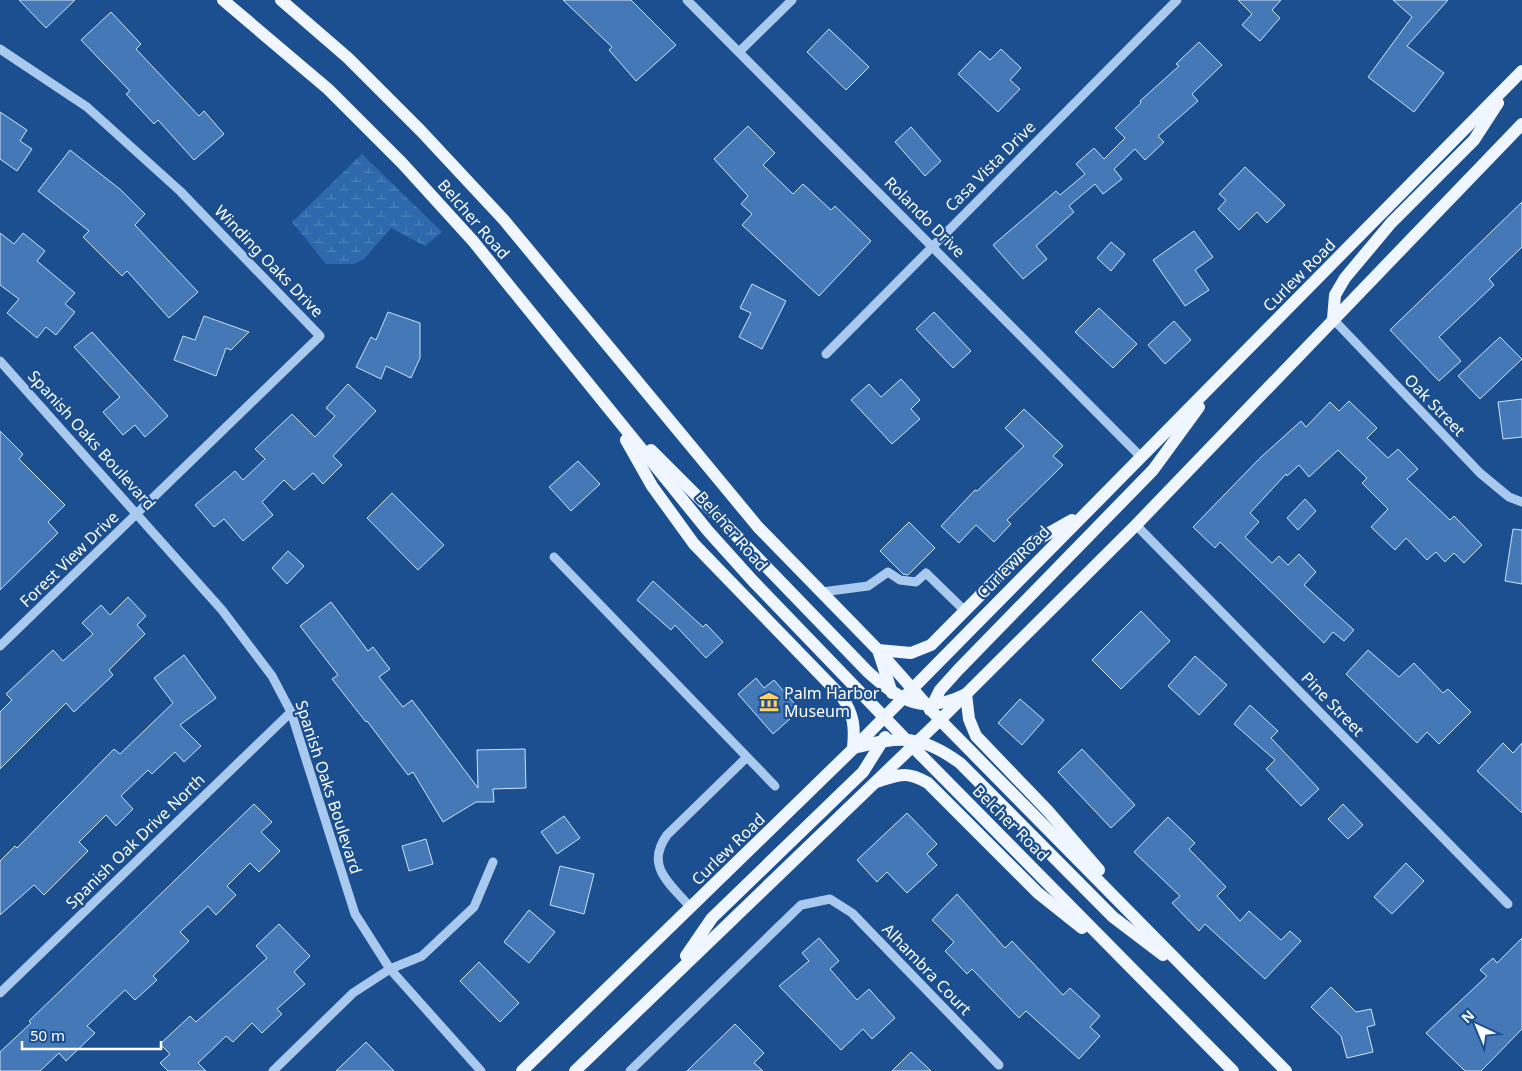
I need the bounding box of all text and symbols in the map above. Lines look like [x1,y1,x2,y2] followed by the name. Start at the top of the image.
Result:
[940,116,1040,216] street label: Casa Vista Drive
[880,172,970,262] street label: Rolando Drive
[433,174,515,264] street label: Belcher Road
[210,200,328,322] street label: Winding Oaks Drive
[1258,234,1340,316] street label: Curlew Road
[23,365,161,515] street label: Spanish Oaks Boulevard
[1400,369,1470,441] street label: Oak Street
[691,486,773,576] street label: Belcher Road
[15,506,123,612] street label: Forest View Drive
[972,521,1054,603] street label: Curlew Road
[1297,667,1369,741] street label: Pine Street
[784,682,880,722] place label: Palm Harbor Museum
[758,691,780,713] museum icon: Palm Harbor Museum
[291,697,367,877] street label: Spanish Oaks Boulevard
[61,769,209,913] street label: Spanish Oak Drive North
[968,780,1054,866] street label: Belcher Road
[686,808,770,890] street label: Curlew Road
[878,918,977,1020] street label: Alhambra Court
[1452,1001,1502,1051] north arrow
[1457,1005,1478,1027] text: N
[22,1018,161,1050] scale bar
[30,1025,65,1045] text: 50 m

